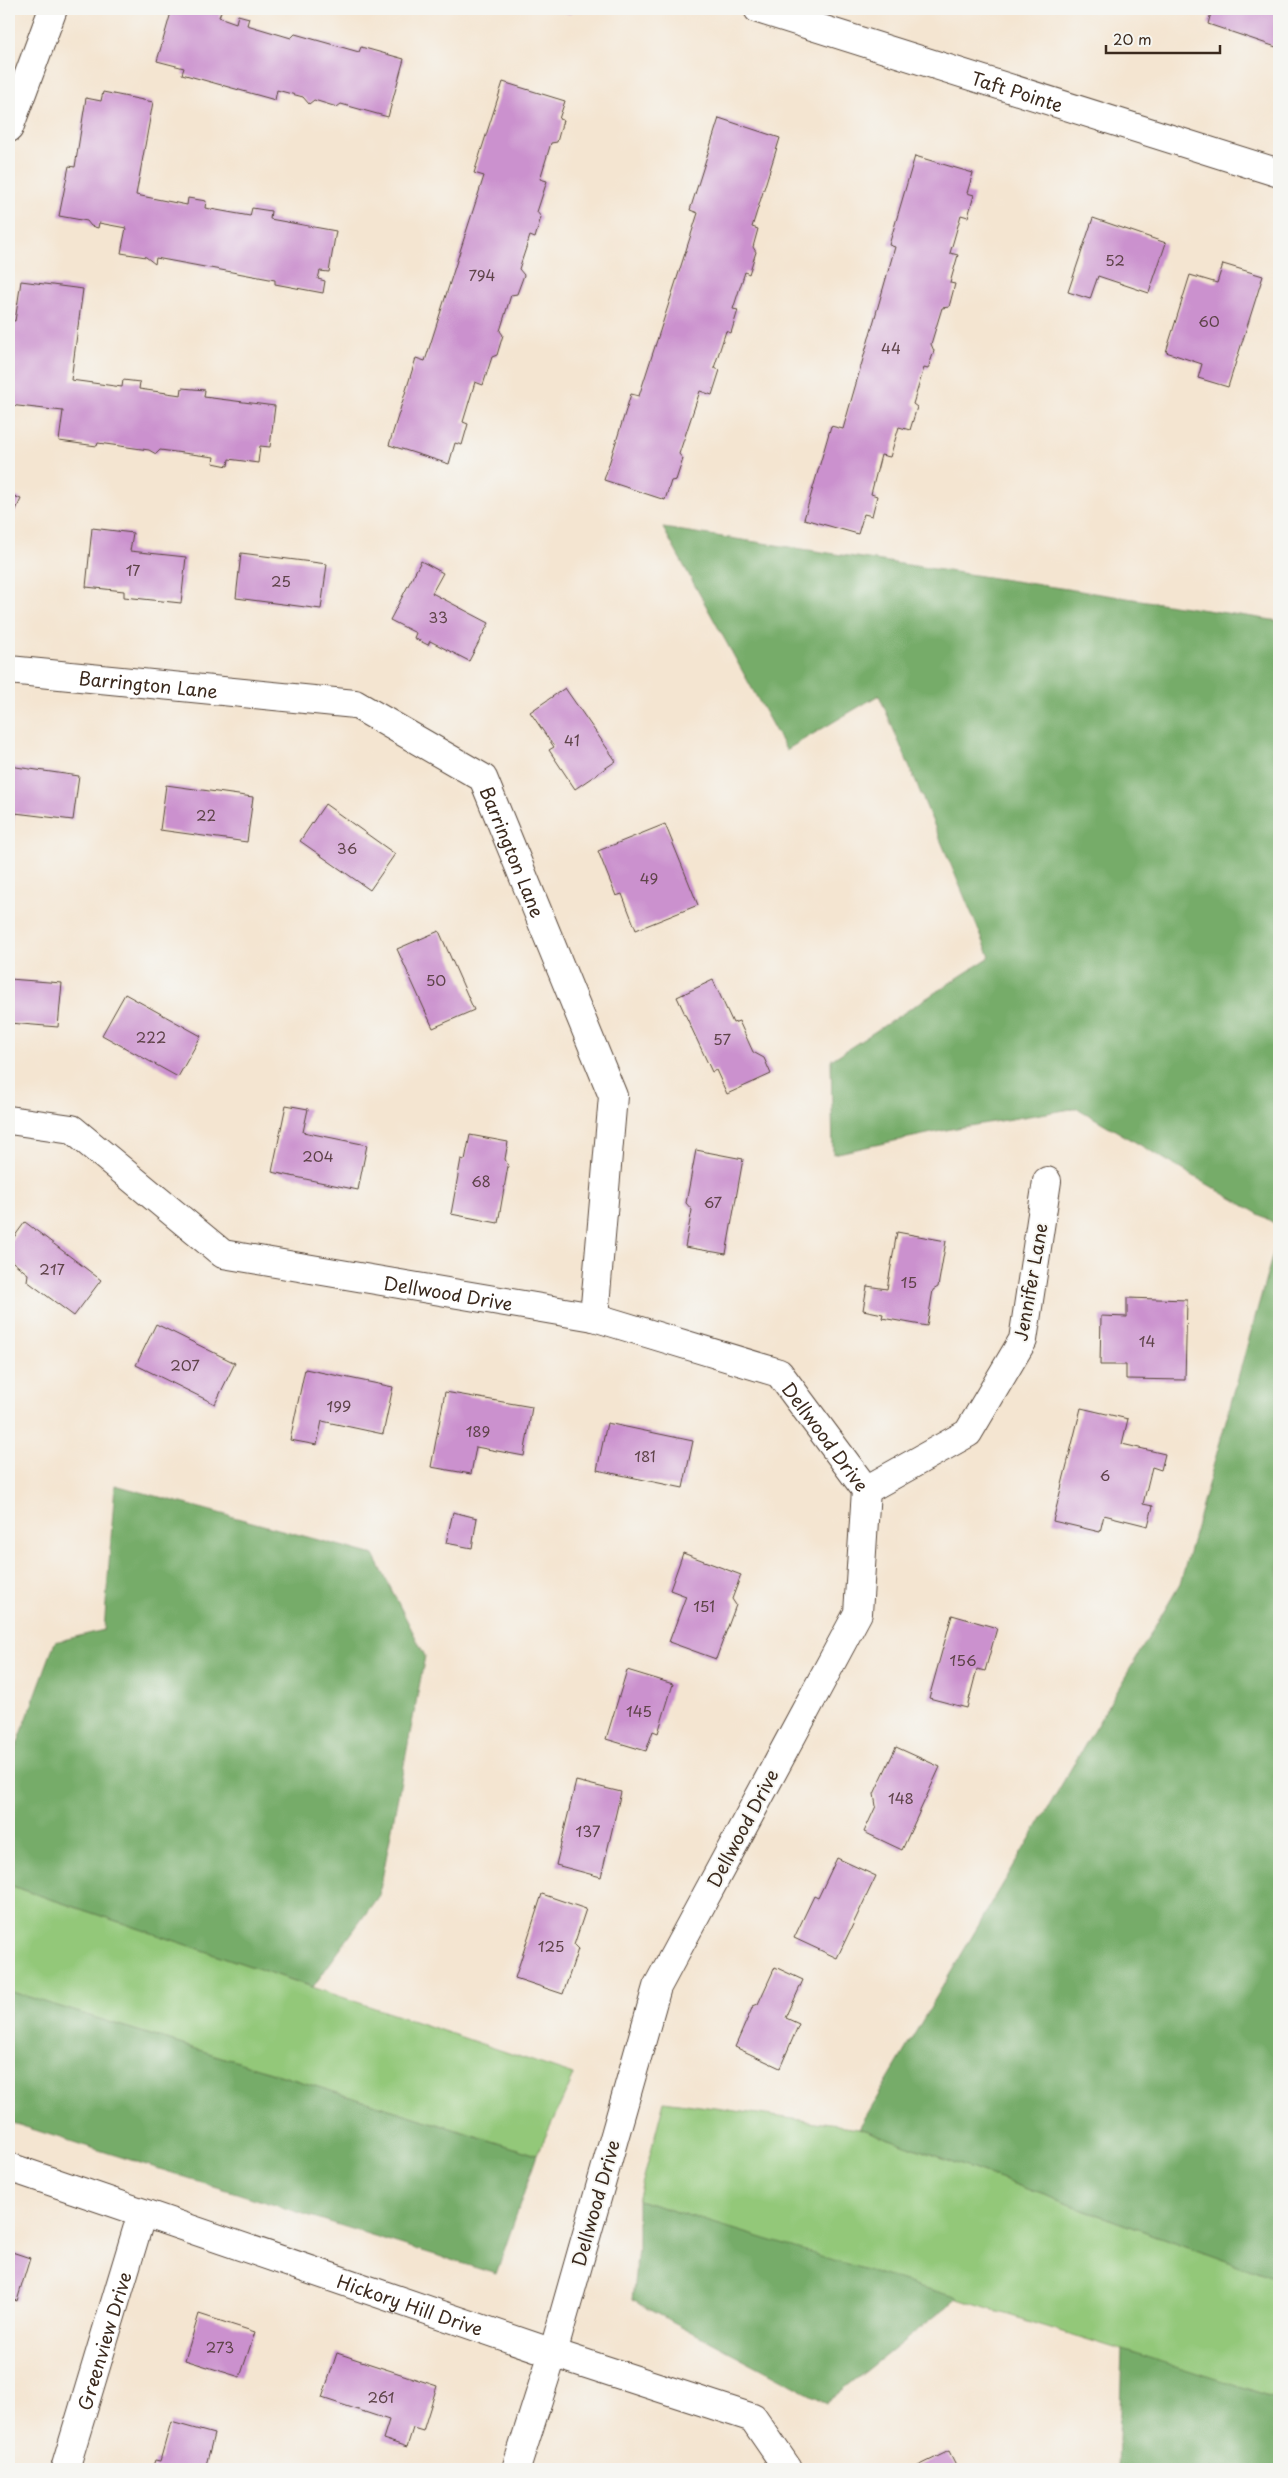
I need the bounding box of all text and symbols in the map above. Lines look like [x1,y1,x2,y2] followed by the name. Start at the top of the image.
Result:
[1106,22,1219,54] scale bar
[1113,27,1152,50] text: 20 m
[968,64,1067,118] street label: Taft Pointe
[1105,248,1125,271] house number: 52
[469,263,496,286] house number: 794
[1198,309,1220,332] house number: 60
[881,336,901,359] house number: 44
[126,558,140,581] house number: 17
[271,569,291,592] house number: 25
[428,605,448,628] house number: 33
[77,663,219,704] street label: Barrington Lane
[564,728,580,751] house number: 41
[474,782,552,921] street label: Barrington Lane
[196,803,216,826] house number: 22
[337,836,357,859] house number: 36
[640,866,658,889] house number: 49
[426,968,446,991] house number: 50
[136,1025,166,1048] house number: 222
[713,1027,731,1050] house number: 57
[302,1144,334,1167] house number: 204
[471,1169,491,1192] house number: 68
[704,1190,723,1213] house number: 67
[1006,1221,1054,1343] street label: Jennifer Lane
[39,1257,65,1280] house number: 217
[381,1268,515,1316] street label: Dellwood Drive
[901,1270,917,1293] house number: 15
[1139,1329,1155,1352] house number: 14
[170,1353,200,1376] house number: 207
[776,1376,876,1497] street label: Dellwood Drive
[327,1394,351,1417] house number: 199
[466,1419,490,1442] house number: 189
[634,1444,656,1467] house number: 181
[1100,1463,1110,1486] house number: 6
[693,1594,715,1617] house number: 151
[950,1648,976,1671] house number: 156
[626,1699,652,1722] house number: 145
[699,1764,785,1892] street label: Dellwood Drive
[888,1786,914,1809] house number: 148
[576,1819,601,1842] house number: 137
[538,1934,564,1957] house number: 125
[564,2136,626,2270] street label: Dellwood Drive
[334,2267,487,2342] street label: Hickory Hill Drive
[70,2268,137,2413] street label: Greenview Drive
[206,2335,234,2358] house number: 273
[368,2385,394,2408] house number: 261

